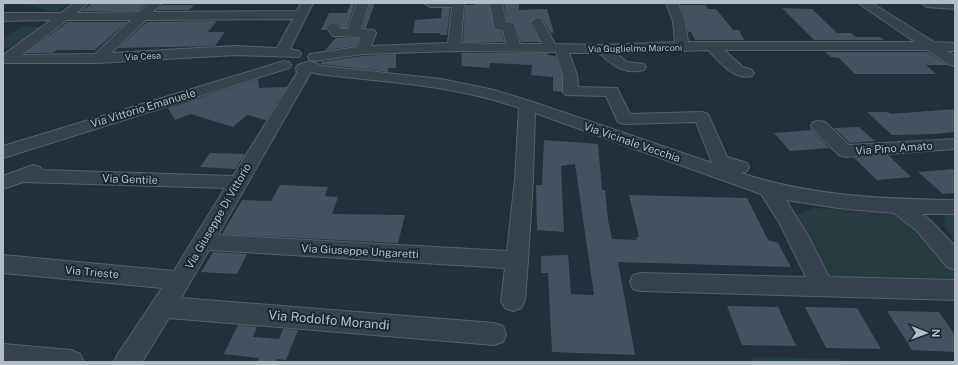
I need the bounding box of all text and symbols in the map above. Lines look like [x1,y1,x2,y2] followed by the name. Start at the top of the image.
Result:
[588,42,682,54] street label: Via Guglielmo Marconi
[125,50,161,62] street label: Via Cesa
[89,86,197,130] street label: Via Vittorio Emanuele
[582,120,682,164] street label: Via Vicinale Vecchia
[855,139,933,157] street label: Via Pino Amato
[183,161,253,271] street label: Via Giuseppe Di Vittorio
[102,172,158,186] street label: Via Gentile
[301,242,419,260] street label: Via Giuseppe Ungaretti
[65,264,119,280] street label: Via Trieste
[268,307,390,333] street label: Via Rodolfo Morandi
[906,313,946,353] north arrow
[930,329,942,338] text: N

